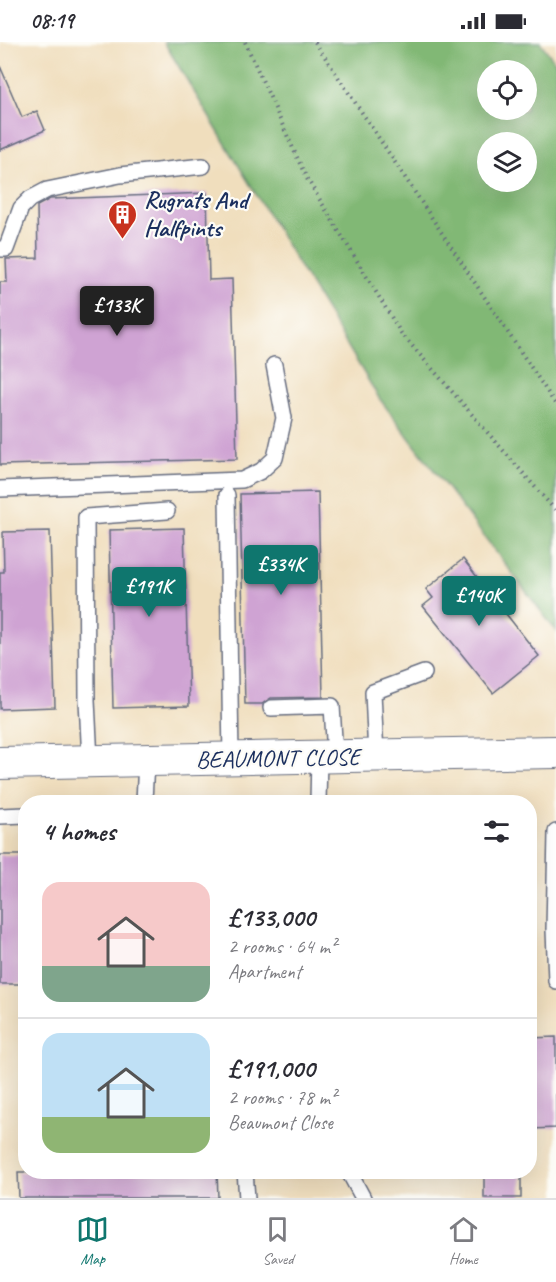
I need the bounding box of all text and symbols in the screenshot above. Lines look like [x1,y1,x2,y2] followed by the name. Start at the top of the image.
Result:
[30,7,74,35] text: 08:19
[477,60,537,192] map controls
[477,60,537,120] button: locate
[477,132,537,192] button: layers
[144,185,252,243] place label: Rugrats And Halfpints
[107,198,139,240] building icon: Rugrats And Halfpints
[75,286,159,337] pin: £133K
[94,293,140,318] text: £133K
[239,545,323,596] pin: £334K
[258,552,304,577] text: £334K
[107,567,191,618] pin: £191K
[126,574,172,599] text: £191K
[437,576,521,627] pin: £140K
[456,583,502,608] text: £140K
[196,742,363,774] street label: BEAUMONT CLOSE
[42,815,115,848] text: 4 homes
[480,815,513,848] icon: filters
[228,901,315,934] text: £133,000
[90,906,162,978] icon: home
[228,934,336,959] text: 2 rooms · 64 m²
[228,959,301,984] text: Apartment
[228,1052,315,1085] text: £191,000
[90,1057,162,1129] icon: home
[228,1085,336,1110] text: 2 rooms · 78 m²
[228,1110,333,1135] text: Beaumont Close
[76,1213,109,1269] tab: Map
[261,1213,294,1269] tab: Saved
[447,1213,480,1269] tab: Home

